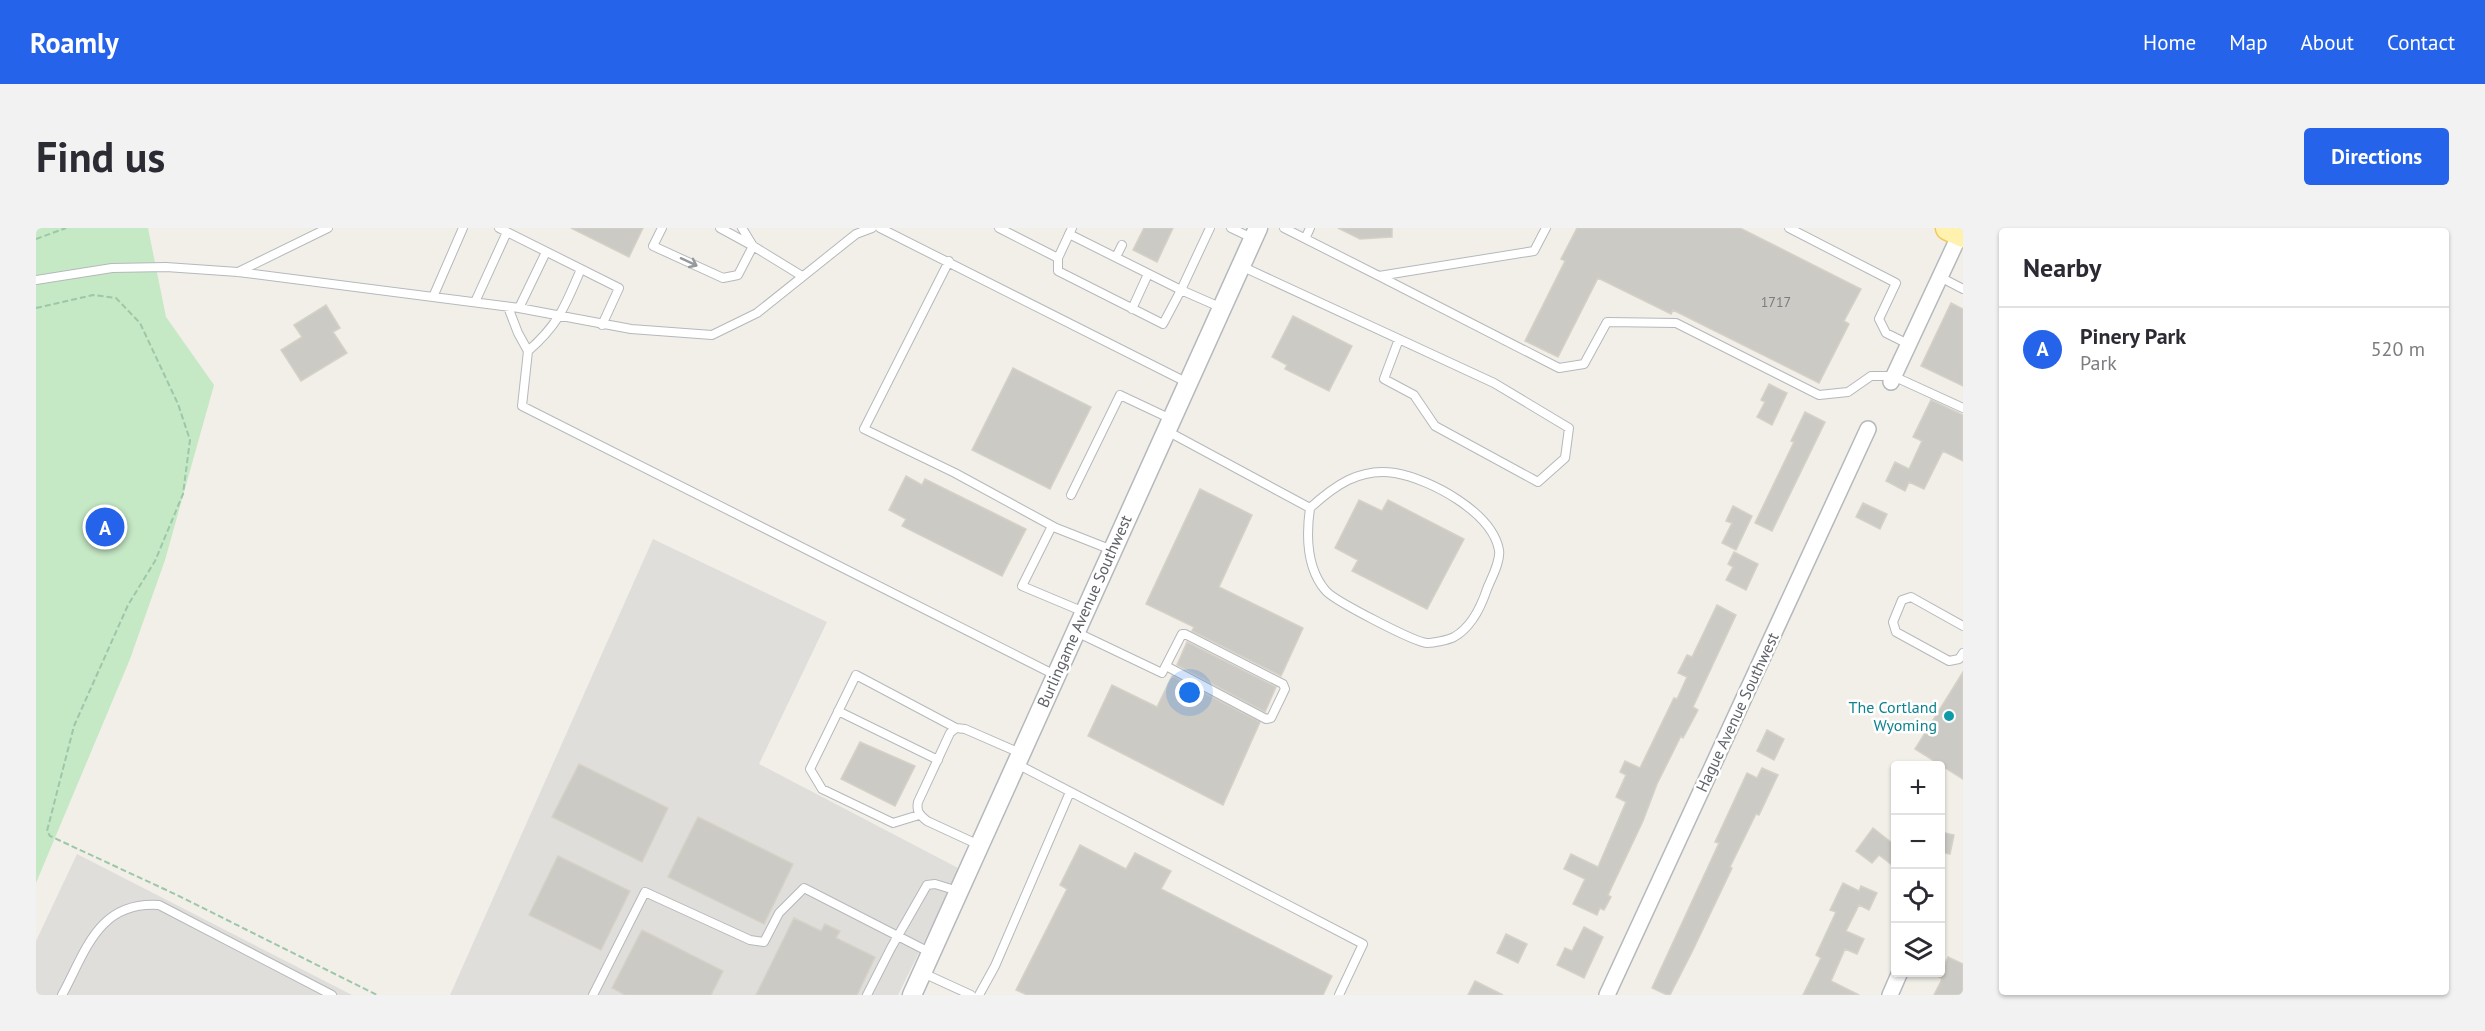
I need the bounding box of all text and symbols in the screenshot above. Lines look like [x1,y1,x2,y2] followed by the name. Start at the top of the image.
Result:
[30,24,119,61] text: Roamly
[2143,29,2196,56] text: Home
[2229,29,2268,56] text: Map
[2301,29,2354,56] text: About
[2387,29,2455,56] text: Contact
[2304,128,2449,185] button: Directions
[36,129,165,184] text: Find us
[2023,251,2101,284] text: Nearby
[679,257,697,268] one-way arrow
[1761,293,1791,311] house number: 1717
[2080,322,2186,350] text: Pinery Park
[2036,336,2049,362] text: A
[2371,336,2425,362] text: 520 m
[2080,350,2117,376] text: Park
[86,504,124,550] pin: A
[1032,511,1136,710] street label: Burlingame Avenue Southwest
[1691,629,1783,795] street label: Hague Avenue Southwest
[1175,678,1204,707] your location
[1849,697,1937,735] place label: The Cortland Wyoming
[1942,709,1956,723] marker: The Cortland Wyoming
[1891,761,1945,977] map controls
[1891,761,1945,815] button: +
[1891,815,1945,869] button: −
[1891,869,1945,923] button: locate
[1891,923,1945,977] button: layers

